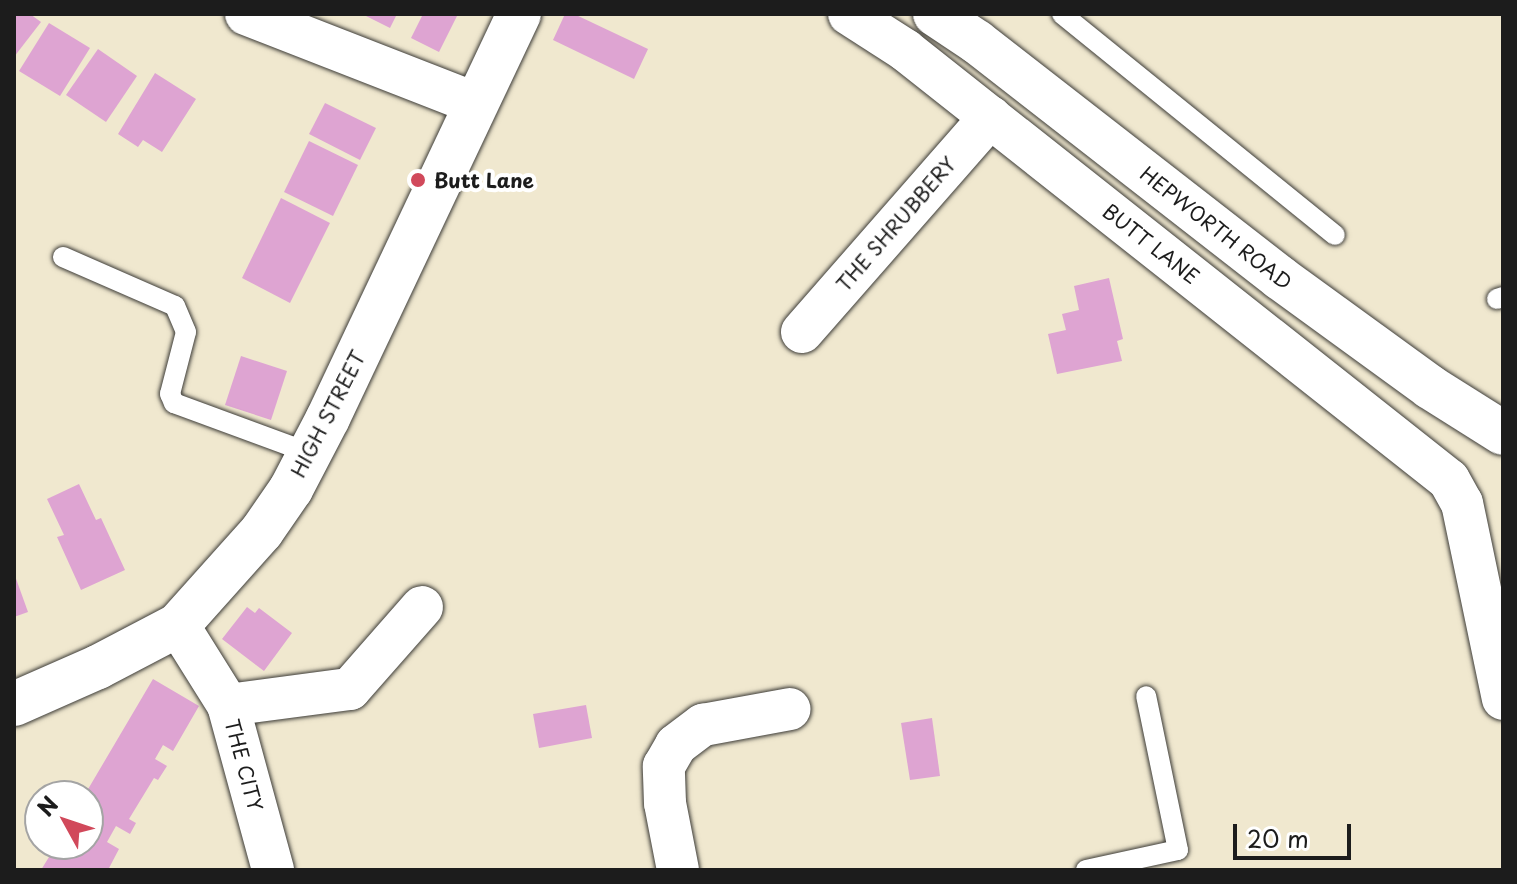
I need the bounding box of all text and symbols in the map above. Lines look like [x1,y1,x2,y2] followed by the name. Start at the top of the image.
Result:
[831,152,961,296] street label: THE SHRUBBERY
[1135,161,1297,295] street label: HEPWORTH ROAD
[434,168,534,192] place label: Butt Lane
[409,171,427,189] marker: Butt Lane
[1097,199,1205,289] street label: BUTT LANE
[286,346,370,482] street label: HIGH STREET
[220,716,268,814] street label: THE CITY
[24,780,104,860] north arrow
[29,788,65,823] text: N
[1237,808,1355,858] scale bar
[1247,820,1309,856] text: 20 m

